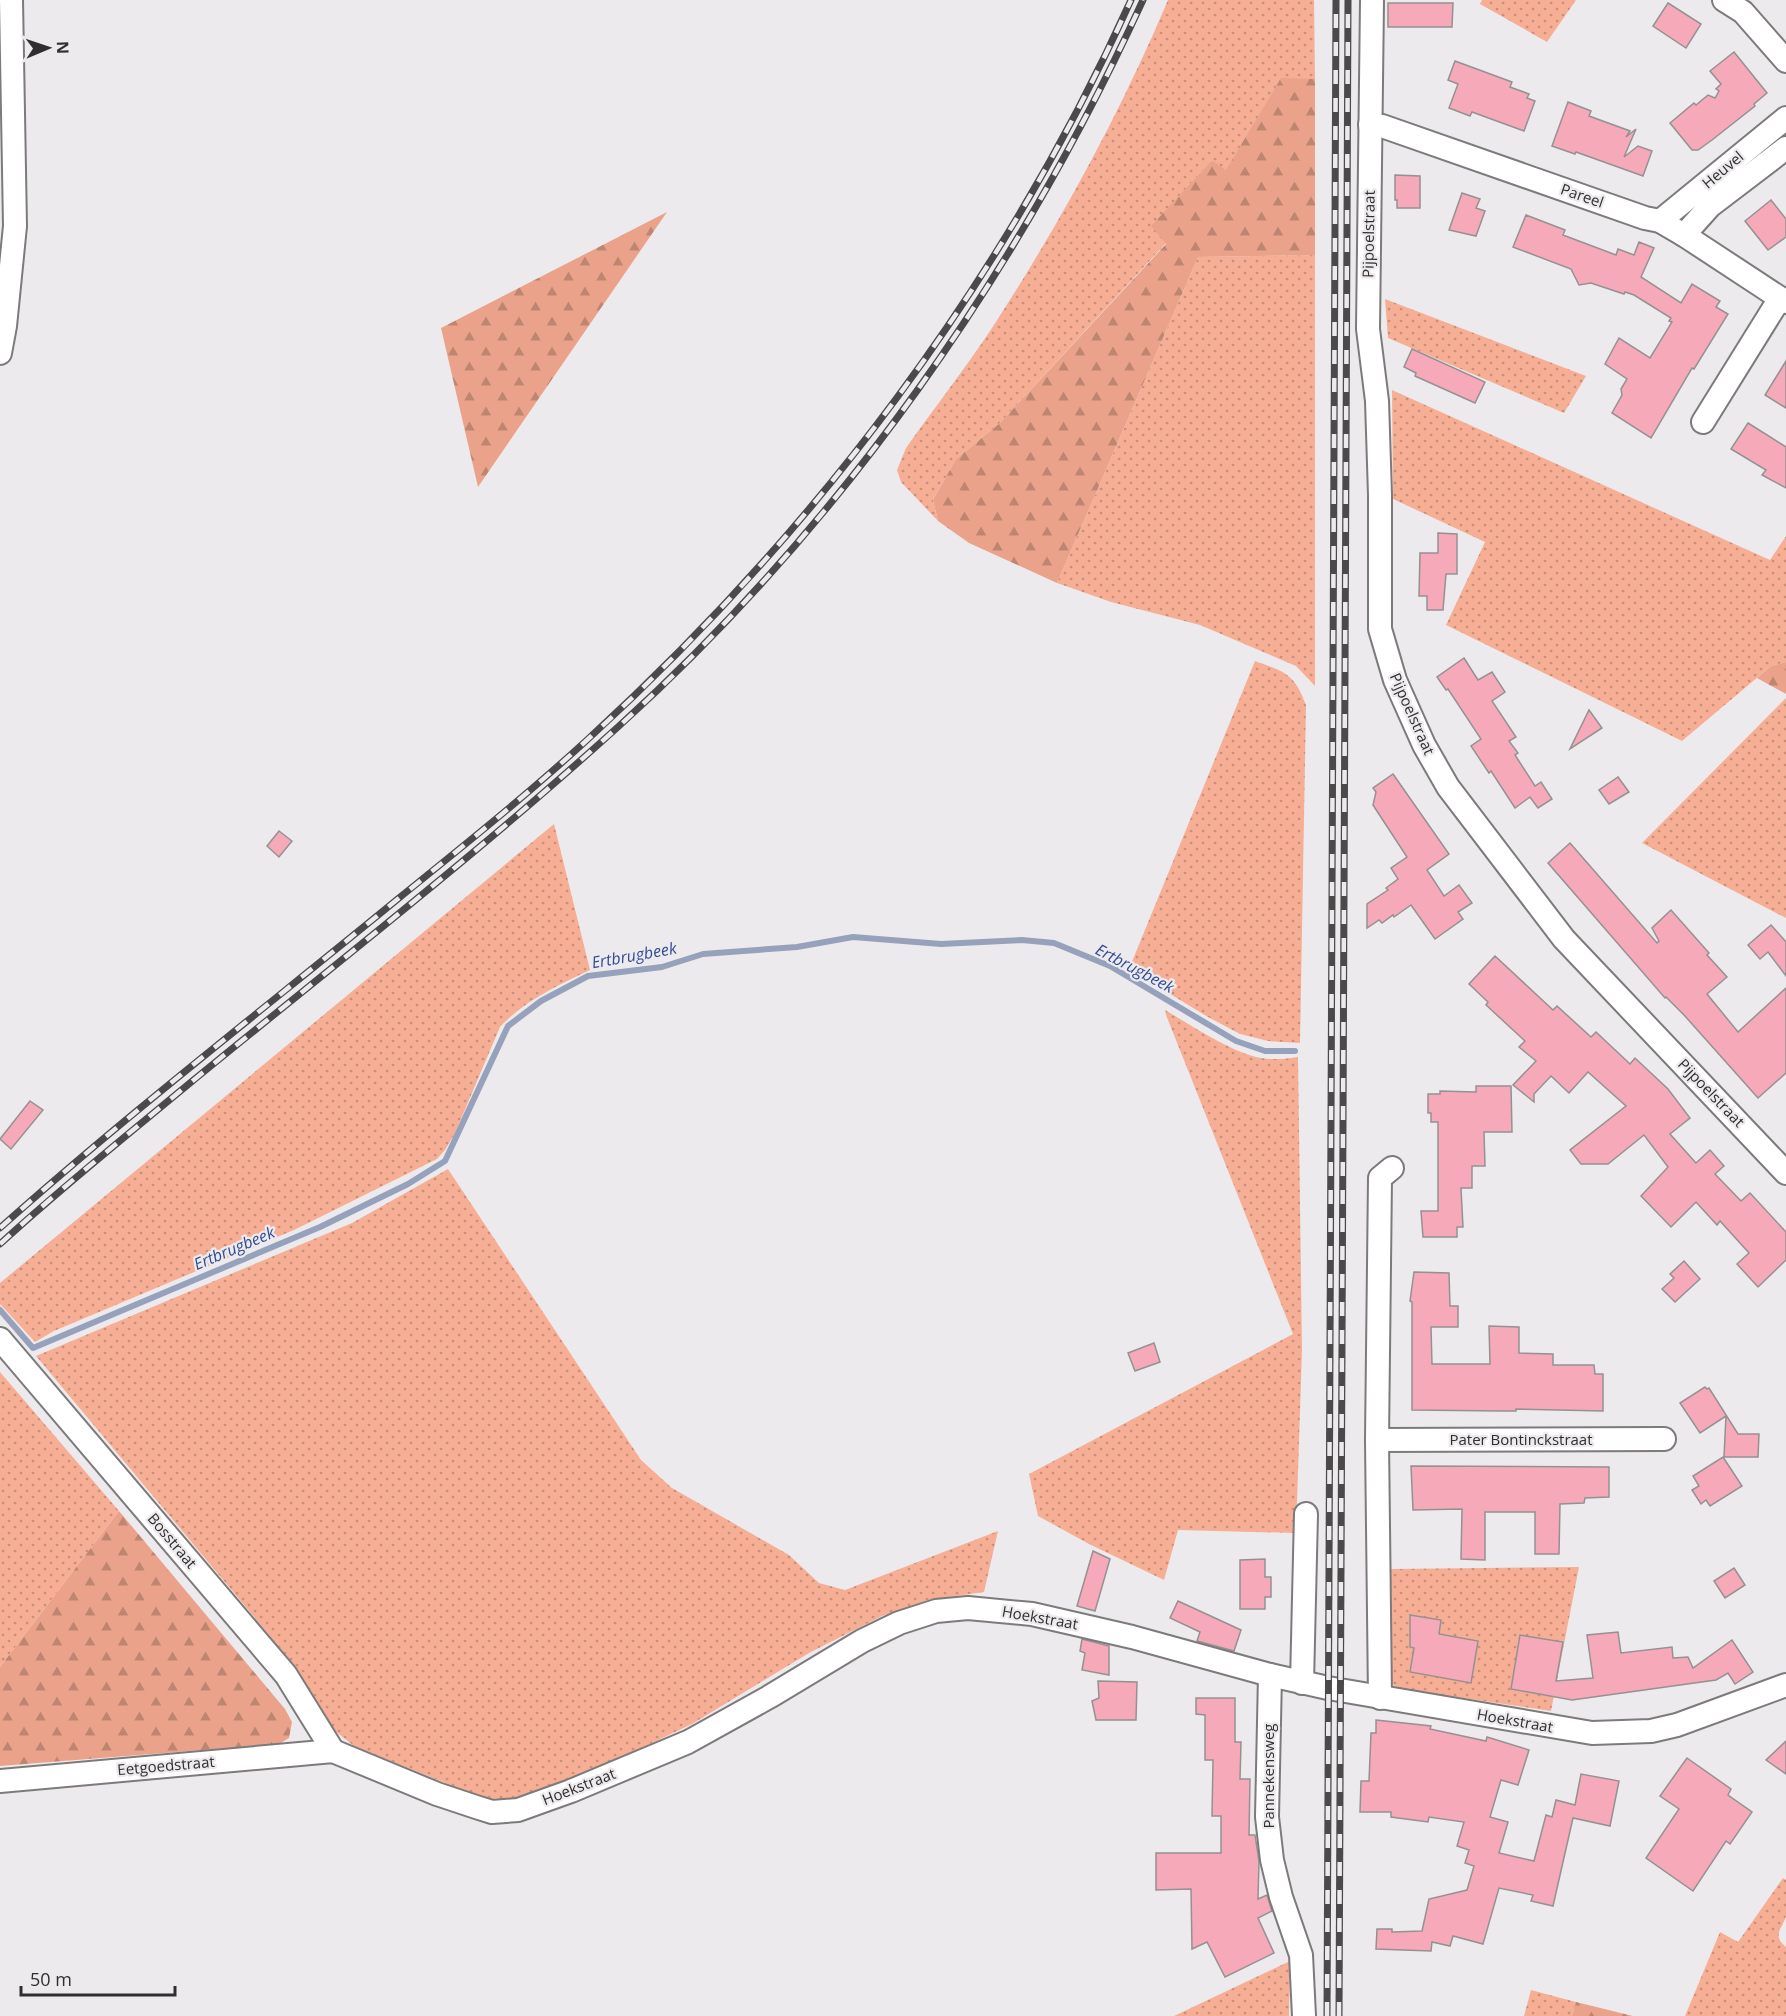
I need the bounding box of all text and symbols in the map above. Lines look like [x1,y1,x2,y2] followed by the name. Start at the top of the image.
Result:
[18,18,78,78] north arrow
[52,41,74,54] text: N
[1697,146,1747,192] street label: Heuvel
[1558,178,1606,212] street label: Pareel
[1357,190,1379,278] street label: Pijpoelstraat
[1386,669,1440,758] street label: Pijpoelstraat
[590,937,679,973] water label: Ertbrugbeek
[1092,938,1179,998] water label: Ertbrugbeek
[1674,1054,1749,1131] street label: Pijpoelstraat
[190,1221,279,1275] water label: Ertbrugbeek
[1449,1429,1593,1449] street label: Pater Bontinckstraat
[144,1508,202,1572] street label: Bosstraat
[1001,1600,1080,1634] street label: Hoekstraat
[1476,1703,1555,1737] street label: Hoekstraat
[1258,1723,1278,1829] street label: Pannekensweg
[116,1751,215,1779] street label: Eetgoedstraat
[539,1763,618,1809] street label: Hoekstraat
[21,1959,176,1997] scale bar
[30,1967,72,1991] text: 50 m

